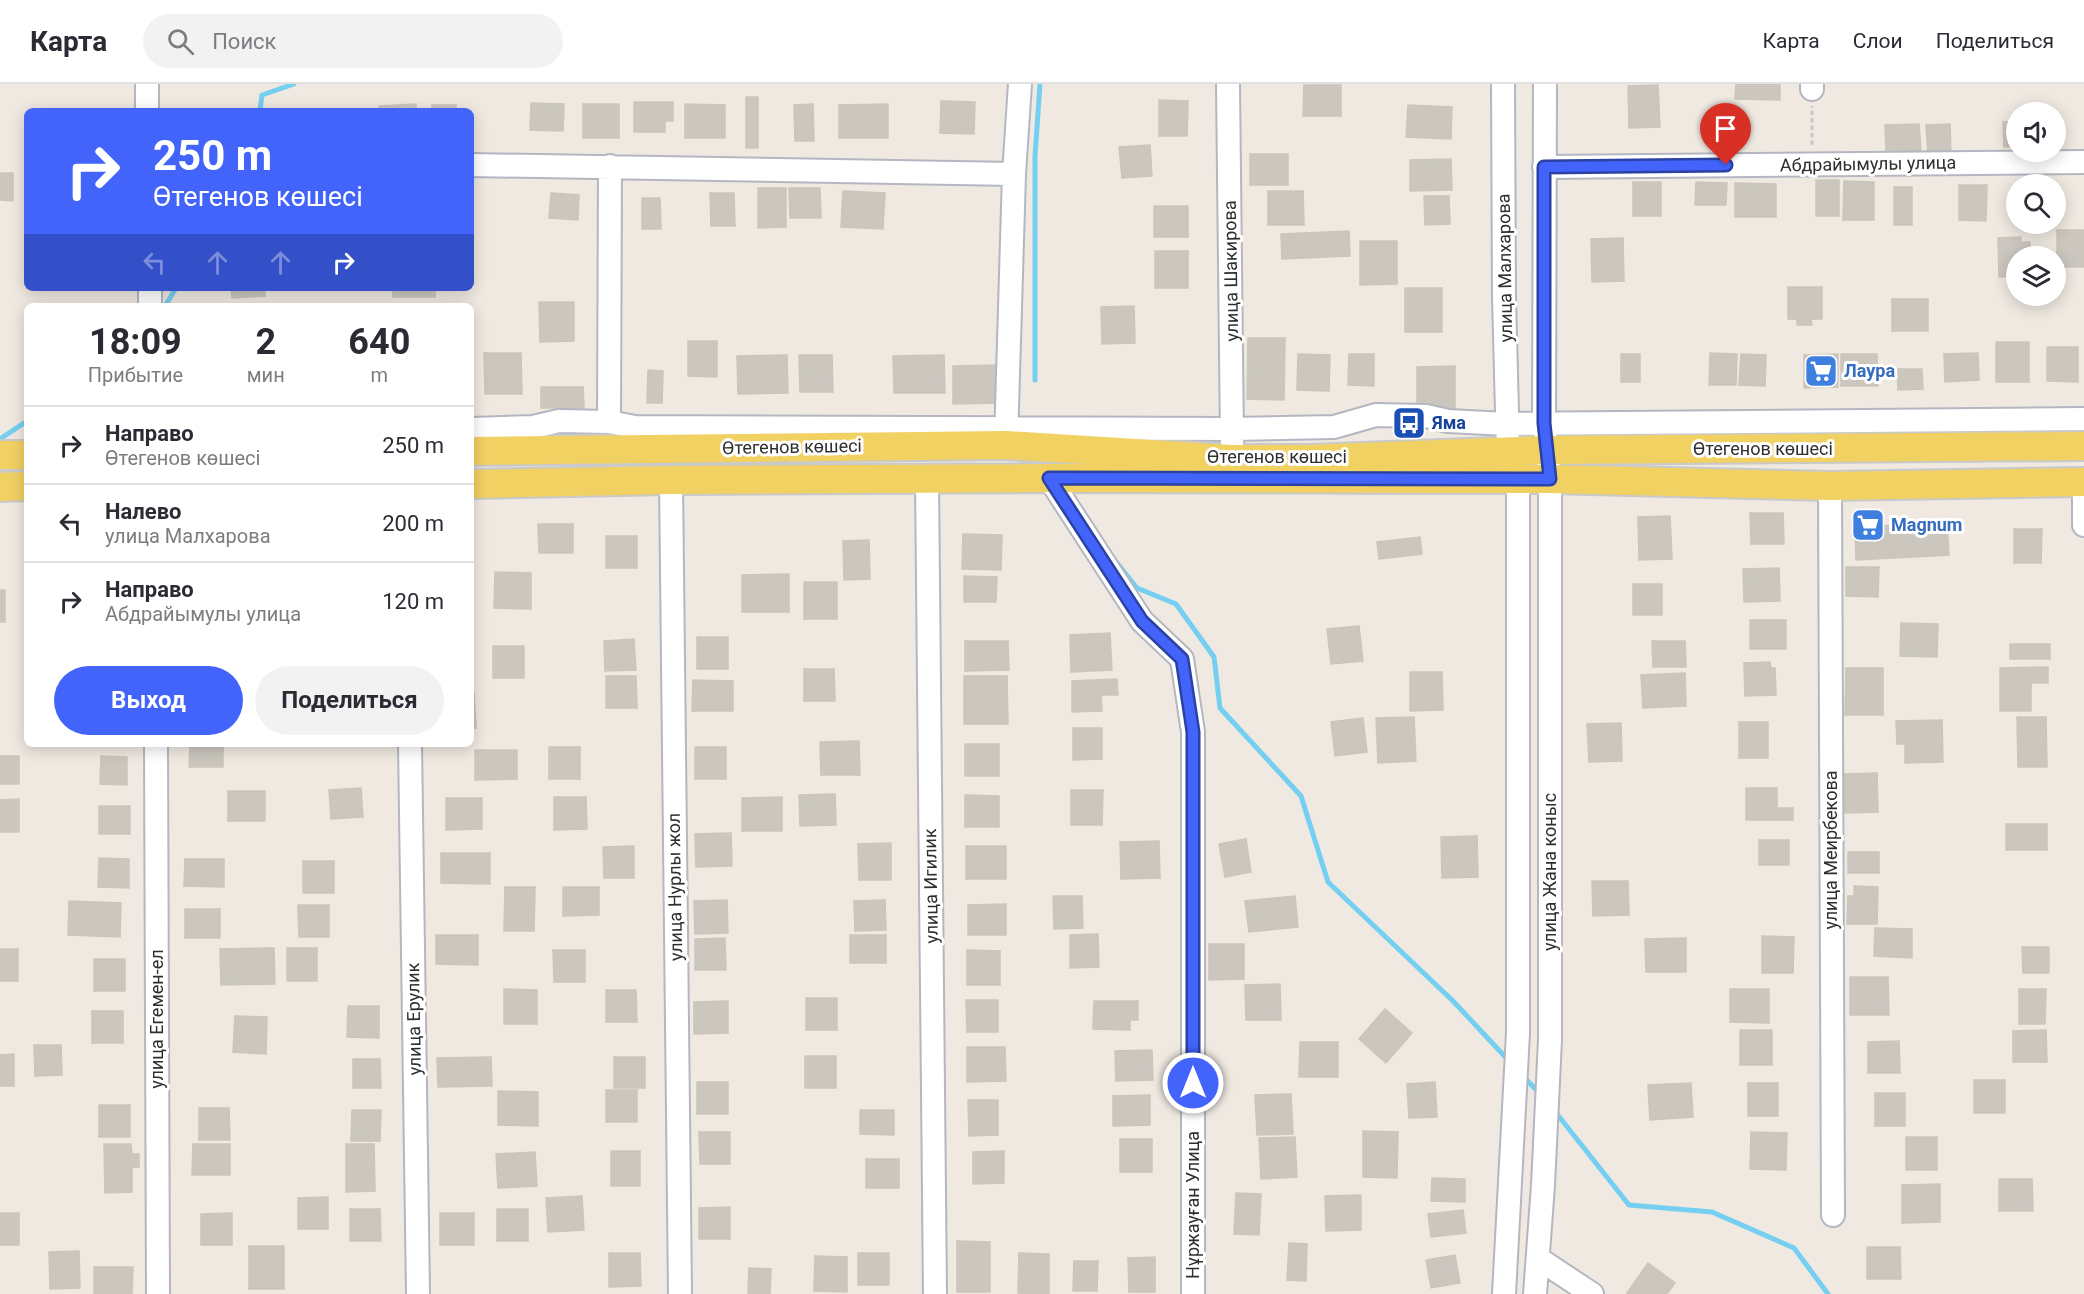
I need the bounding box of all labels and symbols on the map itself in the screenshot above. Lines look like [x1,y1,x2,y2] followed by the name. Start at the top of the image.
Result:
[1700,103,1751,165] pin
[1780,151,1956,176] street label: Абдрайымулы улица
[1493,193,1516,343] street label: улица Малхарова
[1219,200,1242,342] street label: улица Шакирова
[1803,353,1839,389] supermarket icon: Лаура
[1844,360,1895,381] place label: Лаура
[1391,405,1427,441] bus stop icon: Яма
[1431,412,1466,433] place label: Яма
[722,435,862,458] street label: Өтегенов көшесі
[1693,438,1833,459] street label: Өтегенов көшесі
[1207,446,1347,467] street label: Өтегенов көшесі
[1850,507,1886,543] supermarket icon: Magnum
[1891,514,1962,535] place label: Magnum
[1820,770,1841,930] street label: улица Меирбекова
[1539,793,1560,951] street label: улица Жана коныс
[663,813,686,961] street label: улица Нурлы жол
[919,828,942,944] street label: улица Игилик
[146,949,167,1089] street label: улица Егемен-ел
[402,962,425,1076] street label: улица Ерулик
[1161,1051,1225,1115] position arrow
[1182,1131,1203,1279] street label: Нұржауған Улица

